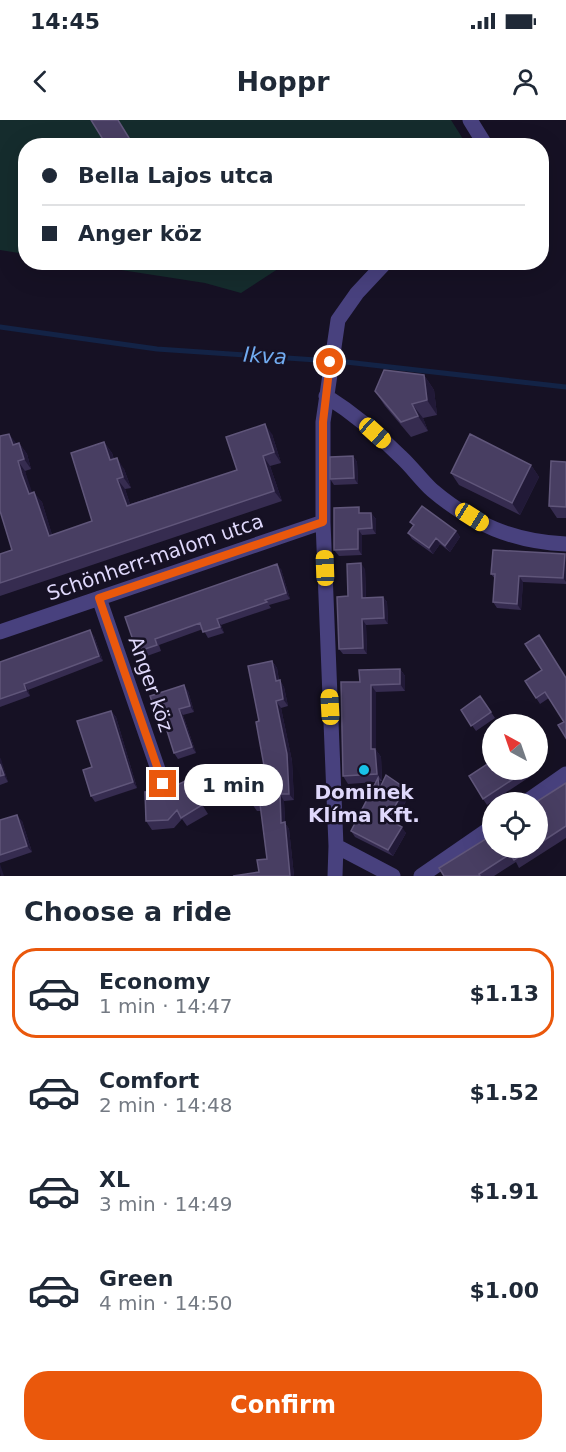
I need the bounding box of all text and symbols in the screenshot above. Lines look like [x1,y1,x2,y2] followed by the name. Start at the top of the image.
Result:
[30,9,100,34] text: 14:45
[24,65,57,98] icon: back
[509,65,542,98] icon: person
[236,66,330,97] text: Hoppr
[78,163,274,188] text: Bella Lajos utca
[78,221,202,246] text: Anger köz
[242,343,288,369] water label: Ikva
[316,348,343,375] route start
[356,414,394,452] car
[452,500,492,534] car
[44,509,266,605] street label: Schönherr-malom utca
[315,550,335,586] car
[123,633,179,735] street label: Anger köz
[320,689,340,725] car
[482,714,548,780] north arrow
[482,714,548,858] map controls
[184,763,283,805] callout: 1 min
[357,763,371,777] marker: Dominek Klíma Kft.
[149,770,176,797] route end
[202,773,265,797] text: 1 min
[308,780,420,827] place label: Dominek Klíma Kft.
[482,792,548,858] button: locate
[24,896,232,927] text: Choose a ride
[27,966,81,1020] icon: car
[99,969,210,994] text: Economy
[469,981,539,1006] text: $1.13
[99,994,233,1018] text: 1 min · 14:47
[27,1065,81,1119] icon: car
[99,1068,199,1093] text: Comfort
[469,1080,539,1105] text: $1.52
[99,1093,233,1117] text: 2 min · 14:48
[27,1164,81,1218] icon: car
[99,1167,130,1192] text: XL
[469,1179,539,1204] text: $1.91
[99,1192,233,1216] text: 3 min · 14:49
[27,1263,81,1317] icon: car
[99,1266,173,1291] text: Green
[469,1278,539,1303] text: $1.00
[99,1291,233,1315] text: 4 min · 14:50
[24,1371,542,1440] button: Confirm

